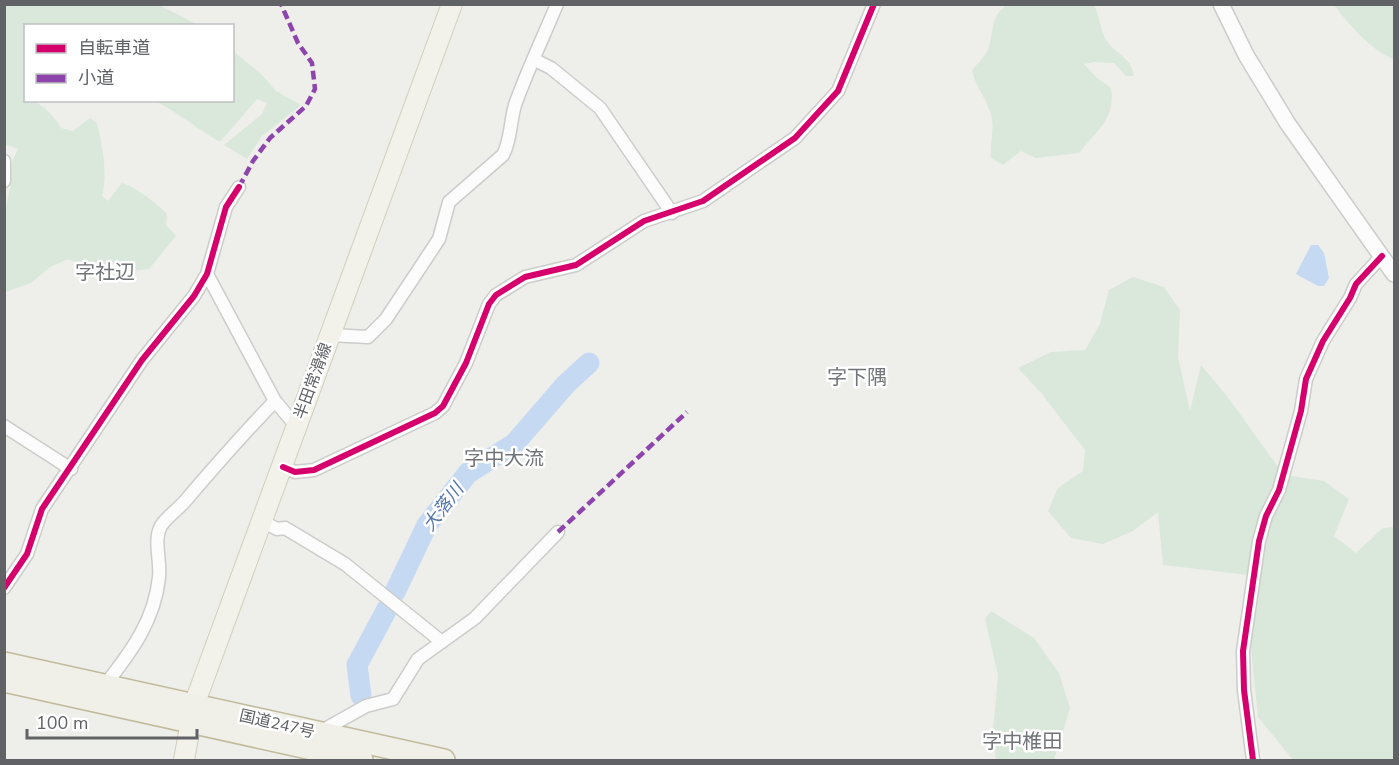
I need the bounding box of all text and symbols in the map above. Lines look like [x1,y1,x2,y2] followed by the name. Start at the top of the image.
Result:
[24,24,234,102] legend
[78,36,150,60] text: 自転車道
[78,66,114,90] text: 小道
[75,259,135,286] district label: 字社辺
[289,340,337,422] street label: 半田常滑線
[827,364,887,391] district label: 字下隅
[464,445,544,472] district label: 字中大流
[417,477,470,536] water label: 大落川
[27,702,196,740] scale bar
[237,705,317,743] street label: 国道247号
[36,711,88,735] text: 100 m
[982,728,1062,755] district label: 字中椎田

